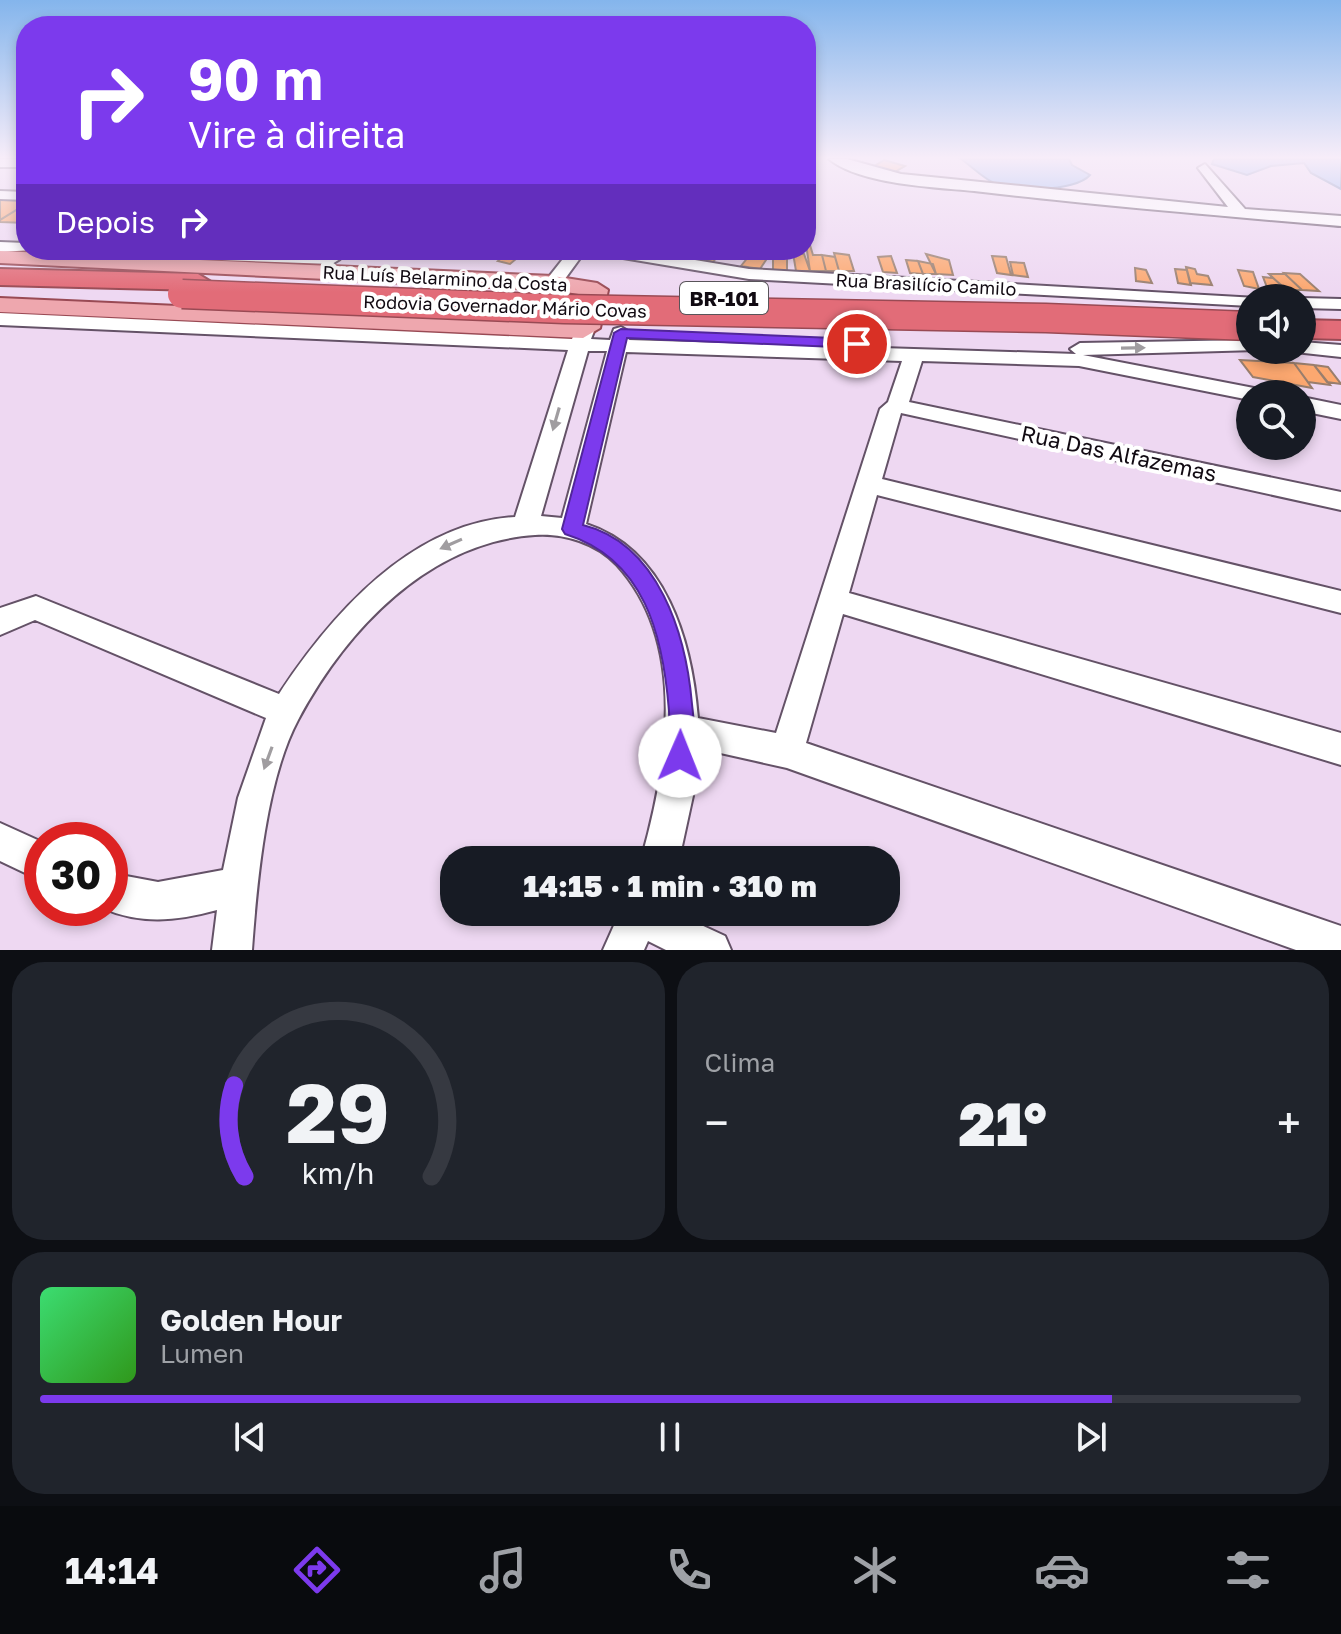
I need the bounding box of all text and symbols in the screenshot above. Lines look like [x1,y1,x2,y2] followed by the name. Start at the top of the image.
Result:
[188,45,323,112] text: 90 m
[56,48,160,152] icon: right
[188,113,405,156] text: Vire à direita
[171,200,215,244] icon: right
[56,204,155,240] text: Depois
[322,261,568,295] street label: Rua Luís Belarmino da Costa
[835,268,1017,300] street label: Rua Brasilício Camilo
[680,282,768,314] road number: BR-101
[1236,284,1316,460] map controls
[1236,284,1316,364] button: sound
[363,290,647,322] street label: Rodovia Governador Mário Covas
[823,310,891,378] pin
[835,322,879,366] icon: arrive
[1121,342,1146,355] one-way arrow
[1236,380,1316,460] button: search
[549,407,562,431] one-way arrow
[1019,419,1219,487] street label: Rua Das Alfazemas
[439,537,462,550] one-way arrow
[638,714,722,798] position arrow
[261,746,274,770] one-way arrow
[24,822,128,926] speed limit sign: 30
[523,868,817,904] text: 14:15 · 1 min · 310 m
[705,1047,775,1078] text: Clima
[286,1061,390,1161] text: 29
[959,1087,1047,1159] text: 21°
[705,1096,729,1149] text: −
[1277,1096,1301,1149] text: +
[302,1156,375,1190] text: km/h
[160,1302,342,1338] text: Golden Hour
[160,1338,244,1369] text: Lumen
[228,1415,272,1459] icon: previous
[648,1415,692,1459] icon: pause
[1069,1415,1113,1459] icon: next
[289,1542,345,1598] icon: directions
[475,1542,531,1598] icon: music
[661,1542,717,1598] icon: phone
[847,1542,903,1598] icon: climate
[1034,1542,1090,1598] icon: car
[1220,1542,1276,1598] icon: filters
[65,1549,159,1592] text: 14:14

